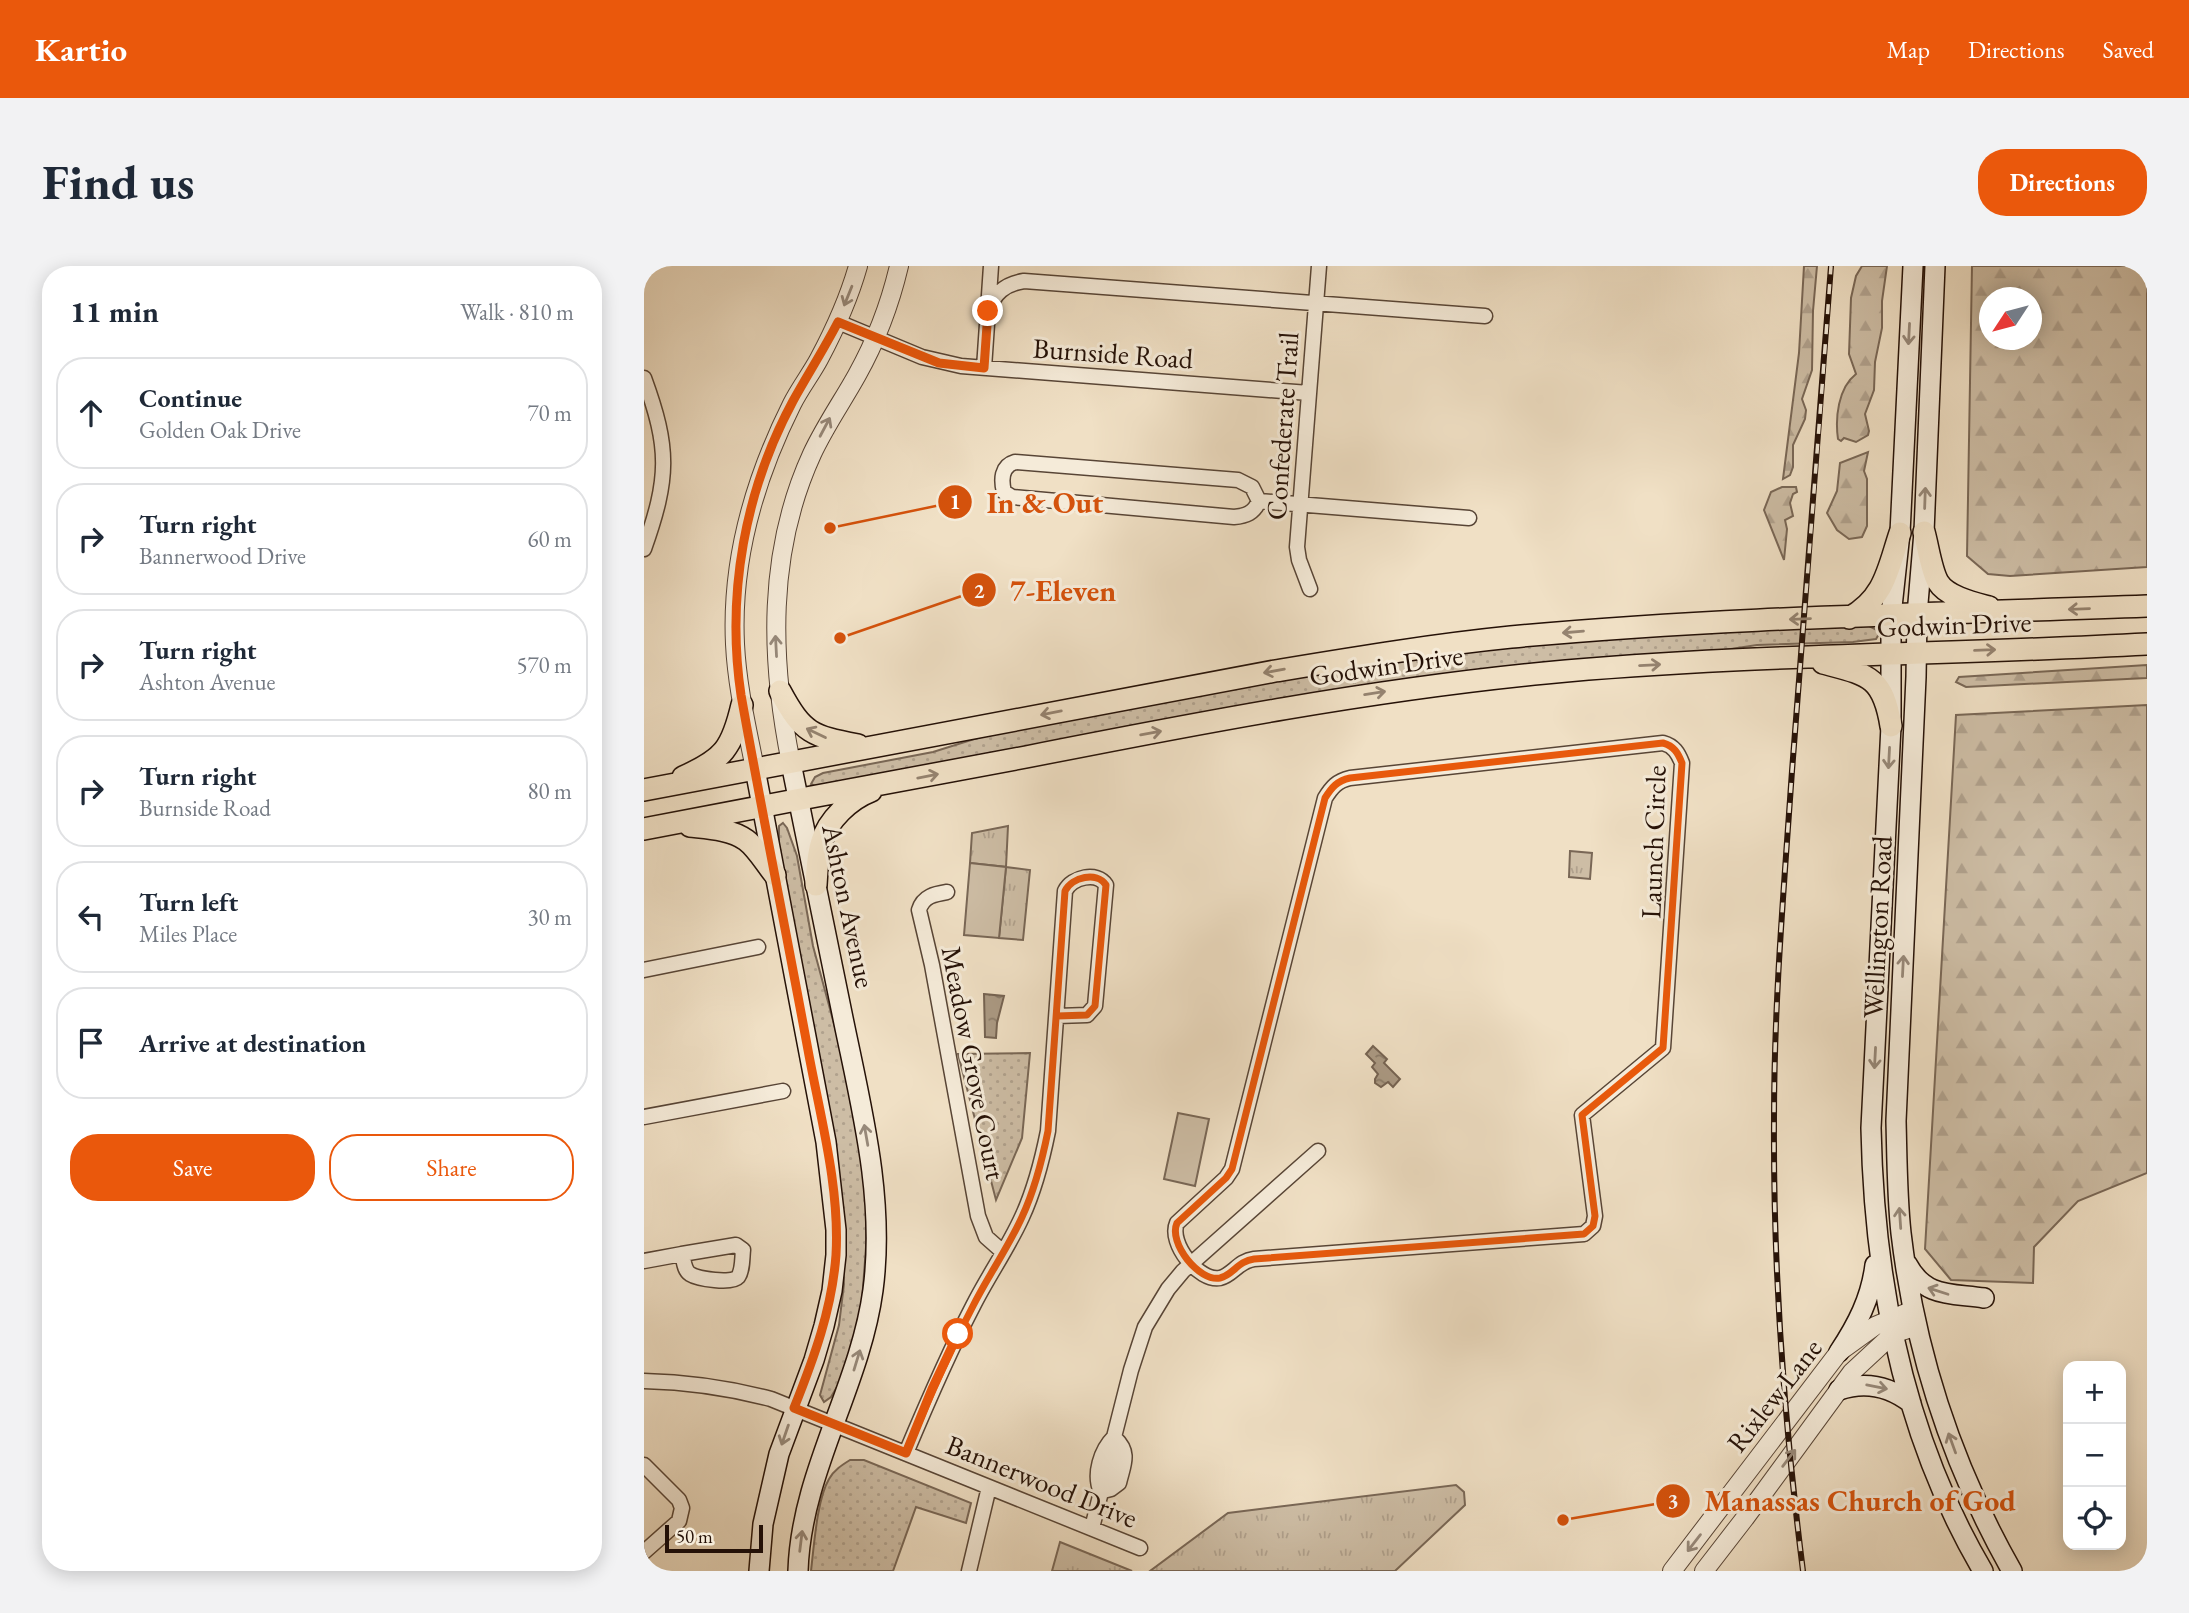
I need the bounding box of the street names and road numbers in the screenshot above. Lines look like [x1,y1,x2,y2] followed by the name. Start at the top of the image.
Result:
[1032,329,1195,377] street label: Burnside Road
[1257,331,1307,521] street label: Confederate Trail
[1876,603,2032,645] street label: Godwin Drive
[1307,636,1465,694] street label: Godwin Drive
[1632,765,1674,919] street label: Launch Circle
[814,820,884,991] street label: Ashton Avenue
[1854,834,1900,1019] street label: Wellington Road
[934,943,1014,1183] street label: Meadow Grove Court
[1718,1331,1830,1459] street label: Rixlew Lane
[941,1426,1143,1536] street label: Bannerwood Drive

